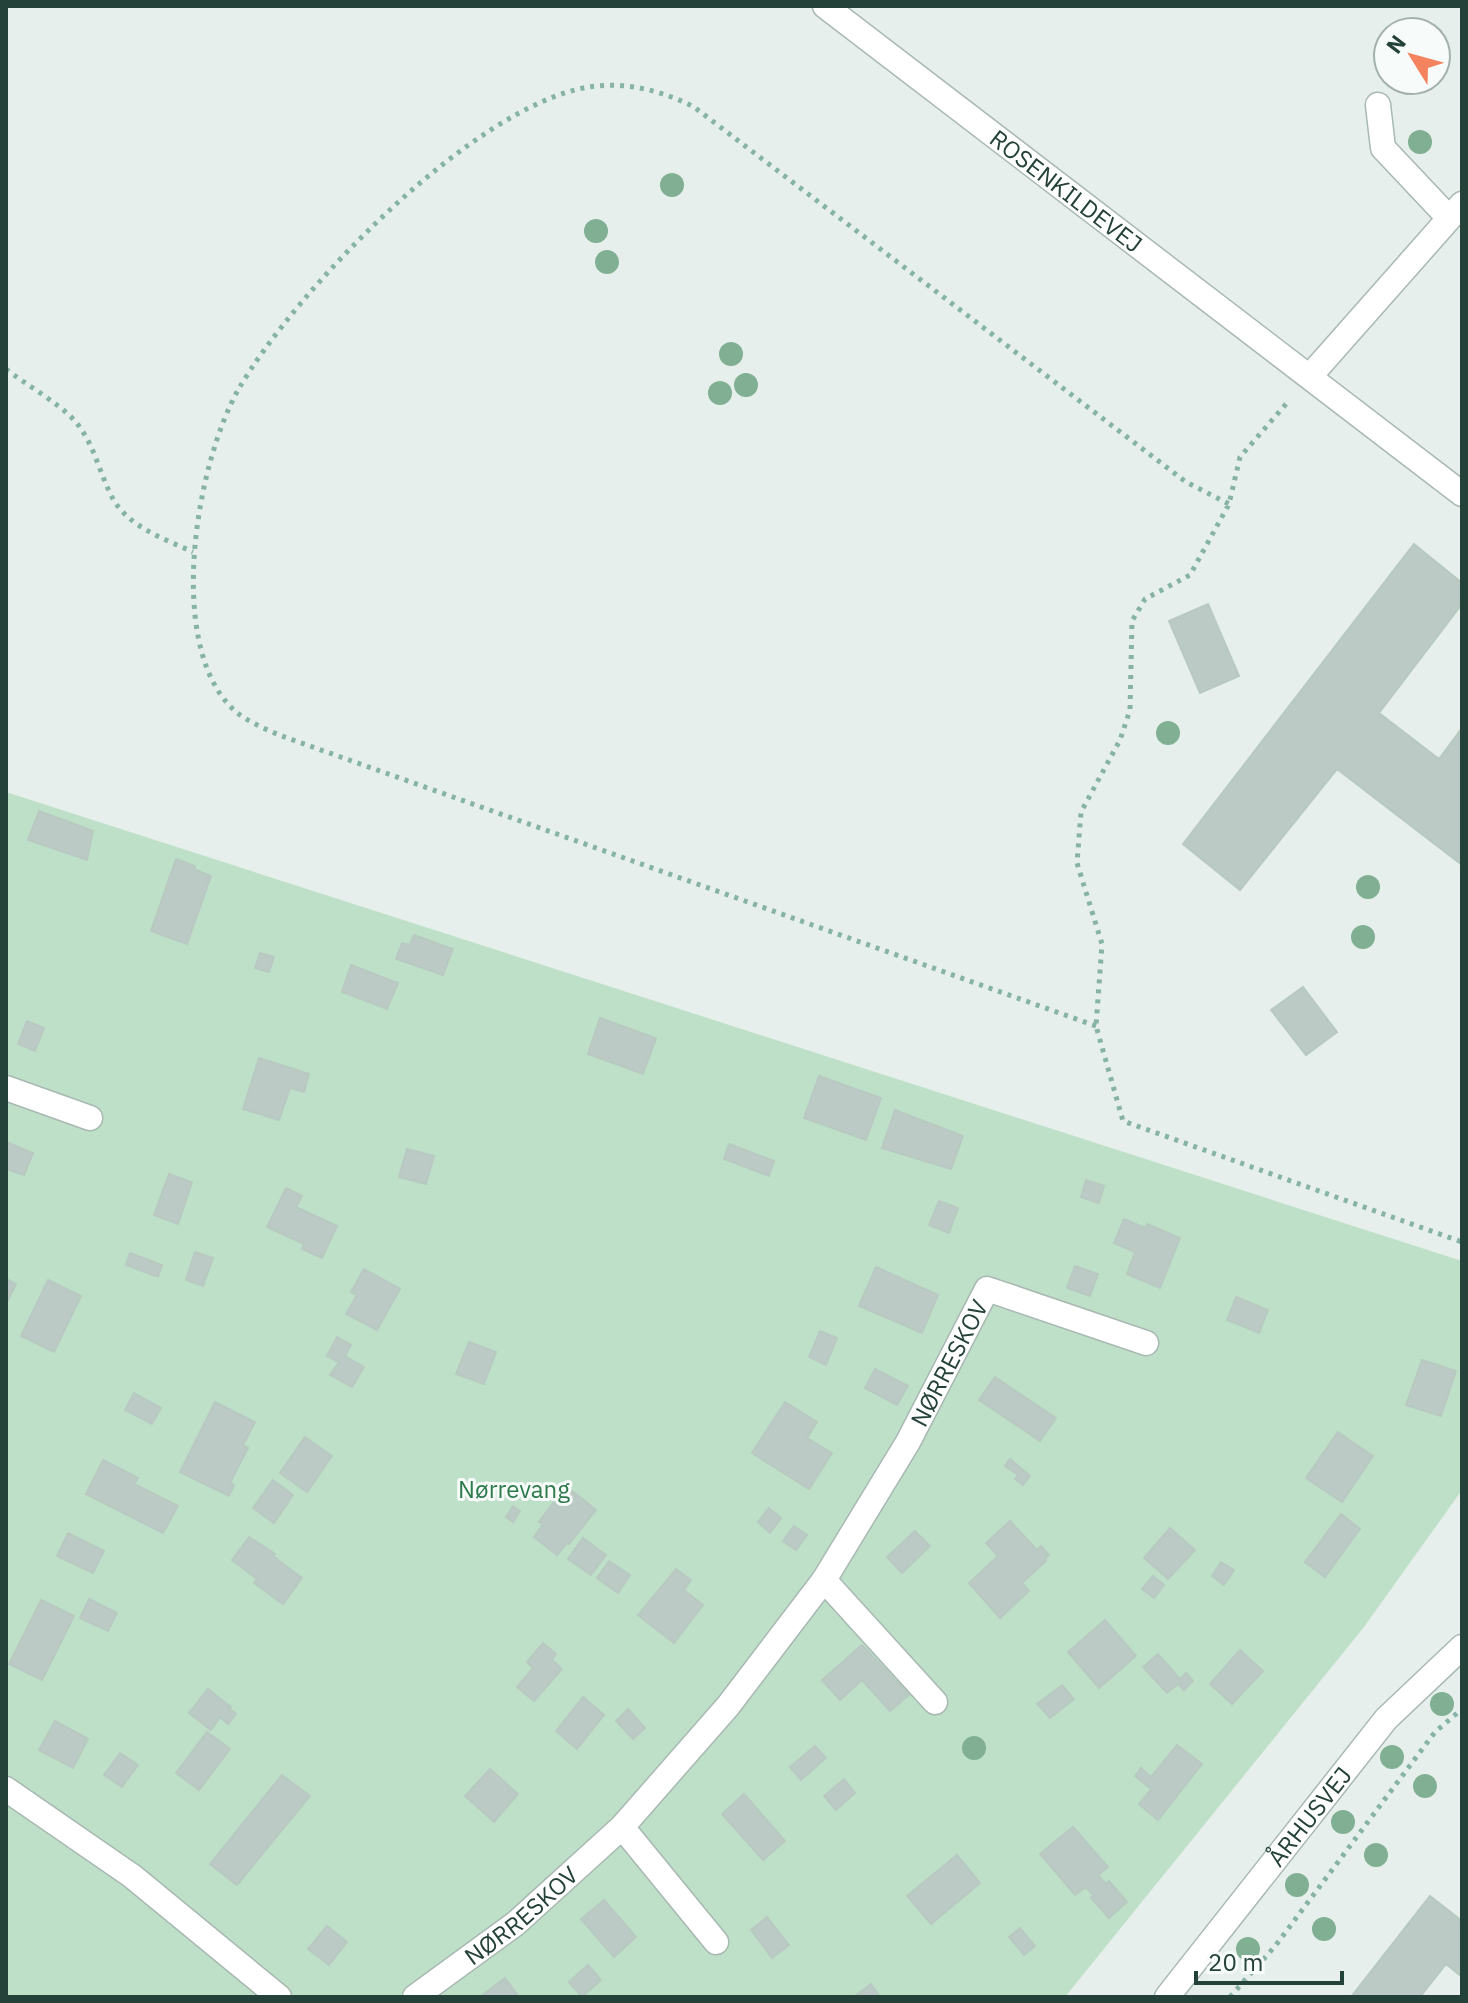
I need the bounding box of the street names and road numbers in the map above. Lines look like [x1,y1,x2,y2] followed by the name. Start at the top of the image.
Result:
[983,122,1149,260] street label: ROSENKILDEVEJ
[903,1294,995,1432] street label: NØRRESKOV
[1260,1760,1359,1873] street label: ÅRHUSVEJ
[458,1858,585,1972] street label: NØRRESKOV

